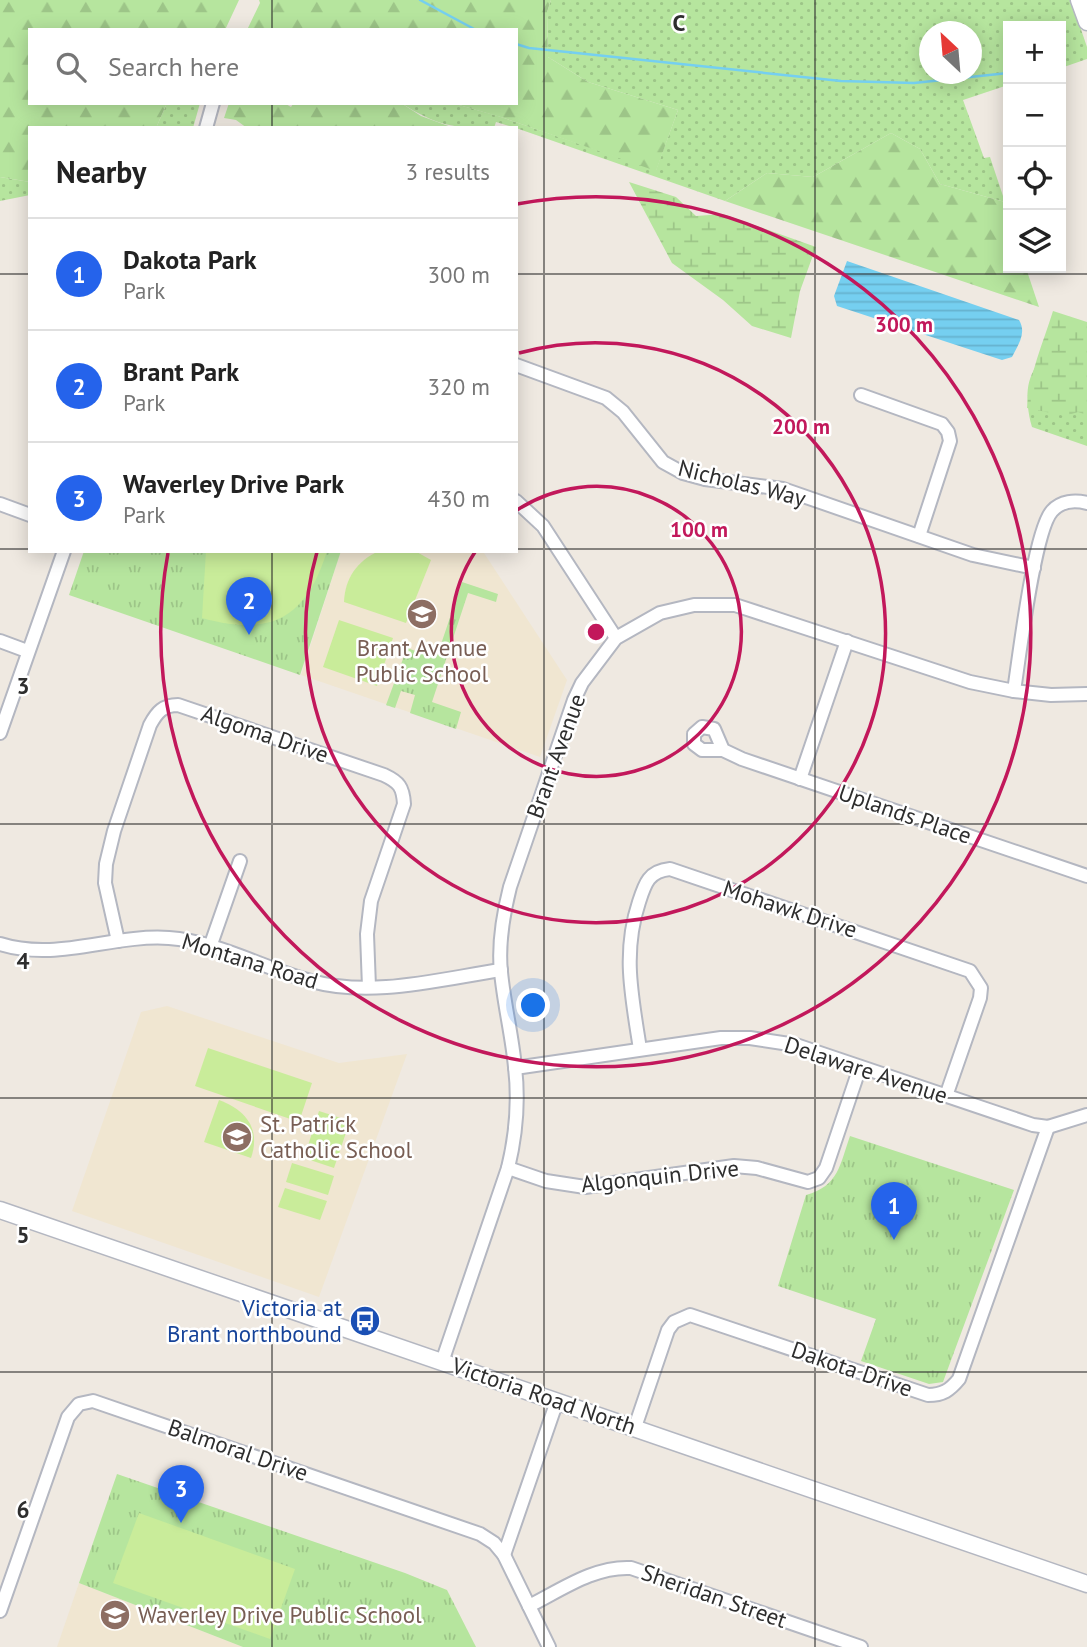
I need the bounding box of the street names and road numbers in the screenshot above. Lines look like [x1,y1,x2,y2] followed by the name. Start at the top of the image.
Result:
[675,453,809,512] street label: Nicholas Way
[520,690,591,822] street label: Brant Avenue
[198,698,333,769] street label: Algoma Drive
[835,777,976,850] street label: Uplands Place
[719,873,861,944] street label: Mohawk Drive
[178,926,322,995] street label: Montana Road
[781,1029,951,1110] street label: Delaware Avenue
[580,1153,740,1198] street label: Algonquin Drive
[788,1334,917,1403] street label: Dakota Drive
[447,1350,640,1441] street label: Victoria Road North
[164,1412,312,1487] street label: Balmoral Drive
[638,1557,791,1634] street label: Sheridan Street

